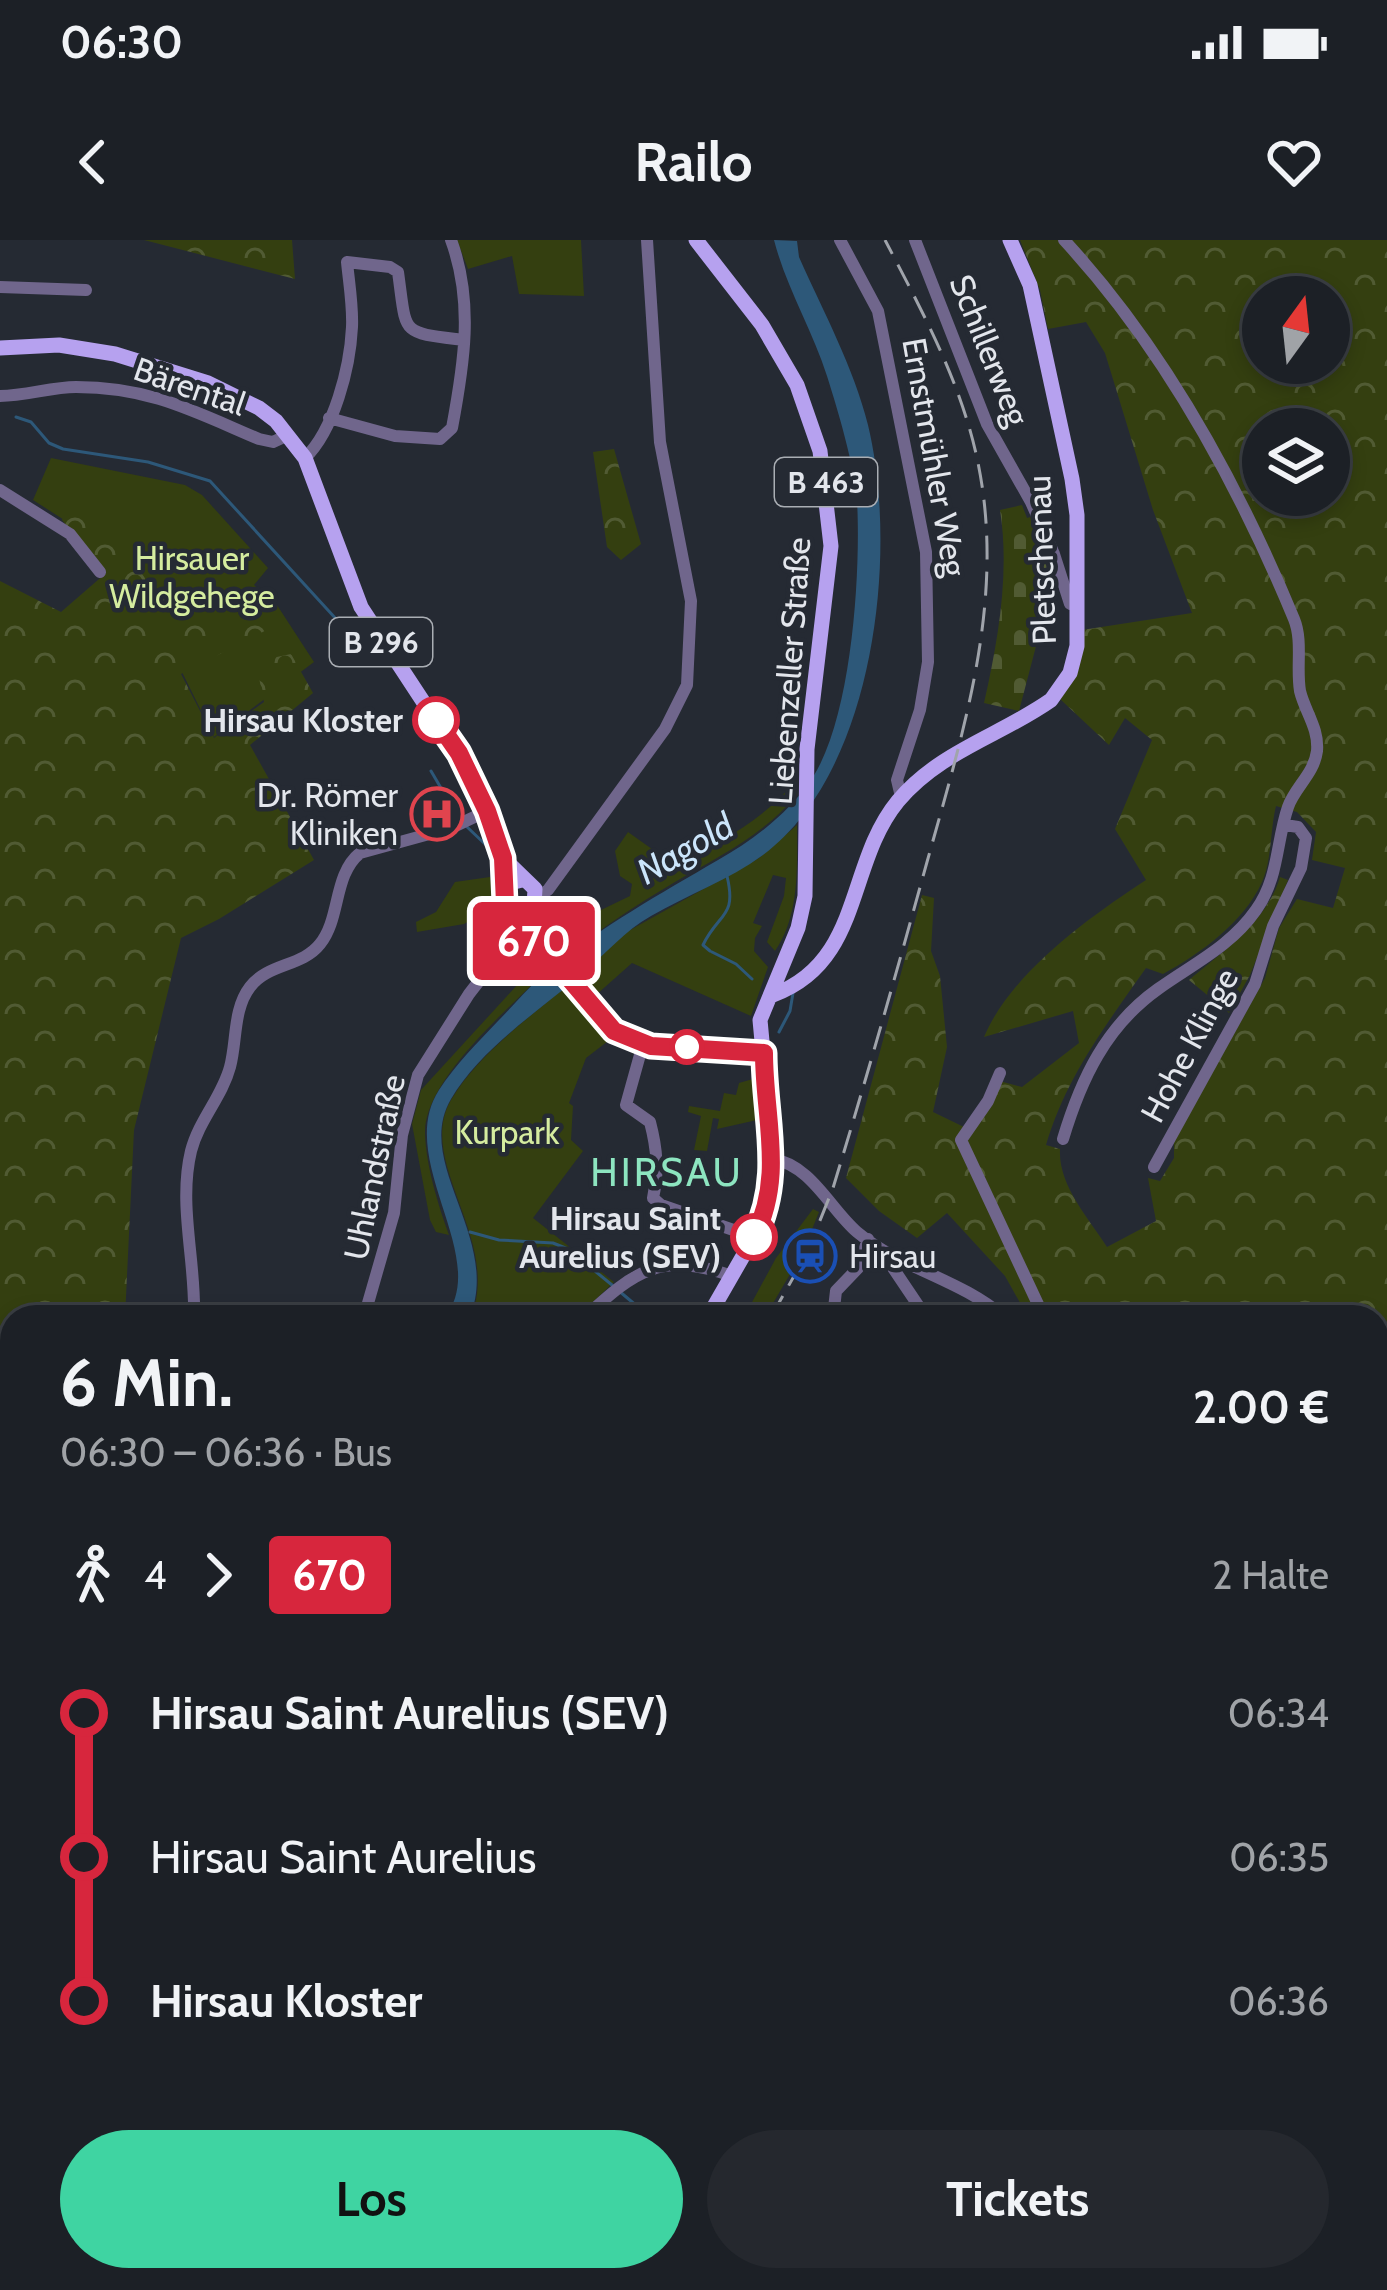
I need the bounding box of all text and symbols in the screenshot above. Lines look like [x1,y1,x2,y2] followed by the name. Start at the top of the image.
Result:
[60,15,183,69] text: 06:30
[60,129,126,195] icon: back
[634,129,753,195] text: Railo
[1261,129,1327,195] icon: heart
[942,269,1039,432] street label: Schillerweg
[1242,276,1350,384] north arrow
[1242,276,1350,516] map controls
[894,335,976,580] street label: Ernstmühler Weg
[129,348,251,424] street label: Bärental
[1242,408,1350,516] button: layers
[775,458,877,506] road number: B 463
[1018,475,1064,645] street label: Pletschenau
[760,536,818,806] street label: Liebenzeller Straße
[109,538,275,616] park label: Hirsauer Wildgehege
[330,618,432,666] road number: B 296
[414,698,458,742] marker: Hirsau Kloster
[203,700,403,740] place label: Hirsau Kloster
[257,775,399,853] place label: Dr. Römer Kliniken
[409,786,465,842] hospital icon: Dr. Römer Kliniken
[629,802,742,893] water label: Nagold
[465,902,603,980] line badge: 670
[497,915,571,967] text: 670
[1132,961,1246,1129] street label: Hohe Klinge
[671,1031,703,1063] unlabelled marker
[335,1071,413,1263] street label: Uhlandstraße
[454,1112,560,1152] park label: Kurpark
[590,1148,744,1196] district label: HIRSAU
[519,1198,721,1276] place label: Hirsau Saint Aurelius (SEV)
[732,1215,776,1259] marker: Hirsau Saint Aurelius (SEV)
[782,1228,838,1284] station icon: Hirsau
[849,1236,936,1276] place label: Hirsau
[60,1342,233,1423] text: 6 Min.
[1193,1380,1329,1434] text: 2.00 €
[60,1428,392,1476] text: 06:30 – 06:36 · Bus
[60,1542,126,1608] icon: walk
[185,1542,251,1608] icon: forward
[293,1549,367,1601] text: 670
[144,1551,167,1599] text: 4
[1212,1551,1329,1599] text: 2 Halte
[150,1686,669,1740] text: Hirsau Saint Aurelius (SEV)
[1228,1689,1329,1737] text: 06:34
[150,1830,536,1884] text: Hirsau Saint Aurelius
[1229,1833,1329,1881] text: 06:35
[150,1974,422,2028] text: Hirsau Kloster
[1228,1977,1329,2025] text: 06:36
[60,2130,683,2268] button: Los
[707,2130,1329,2268] button: Tickets

